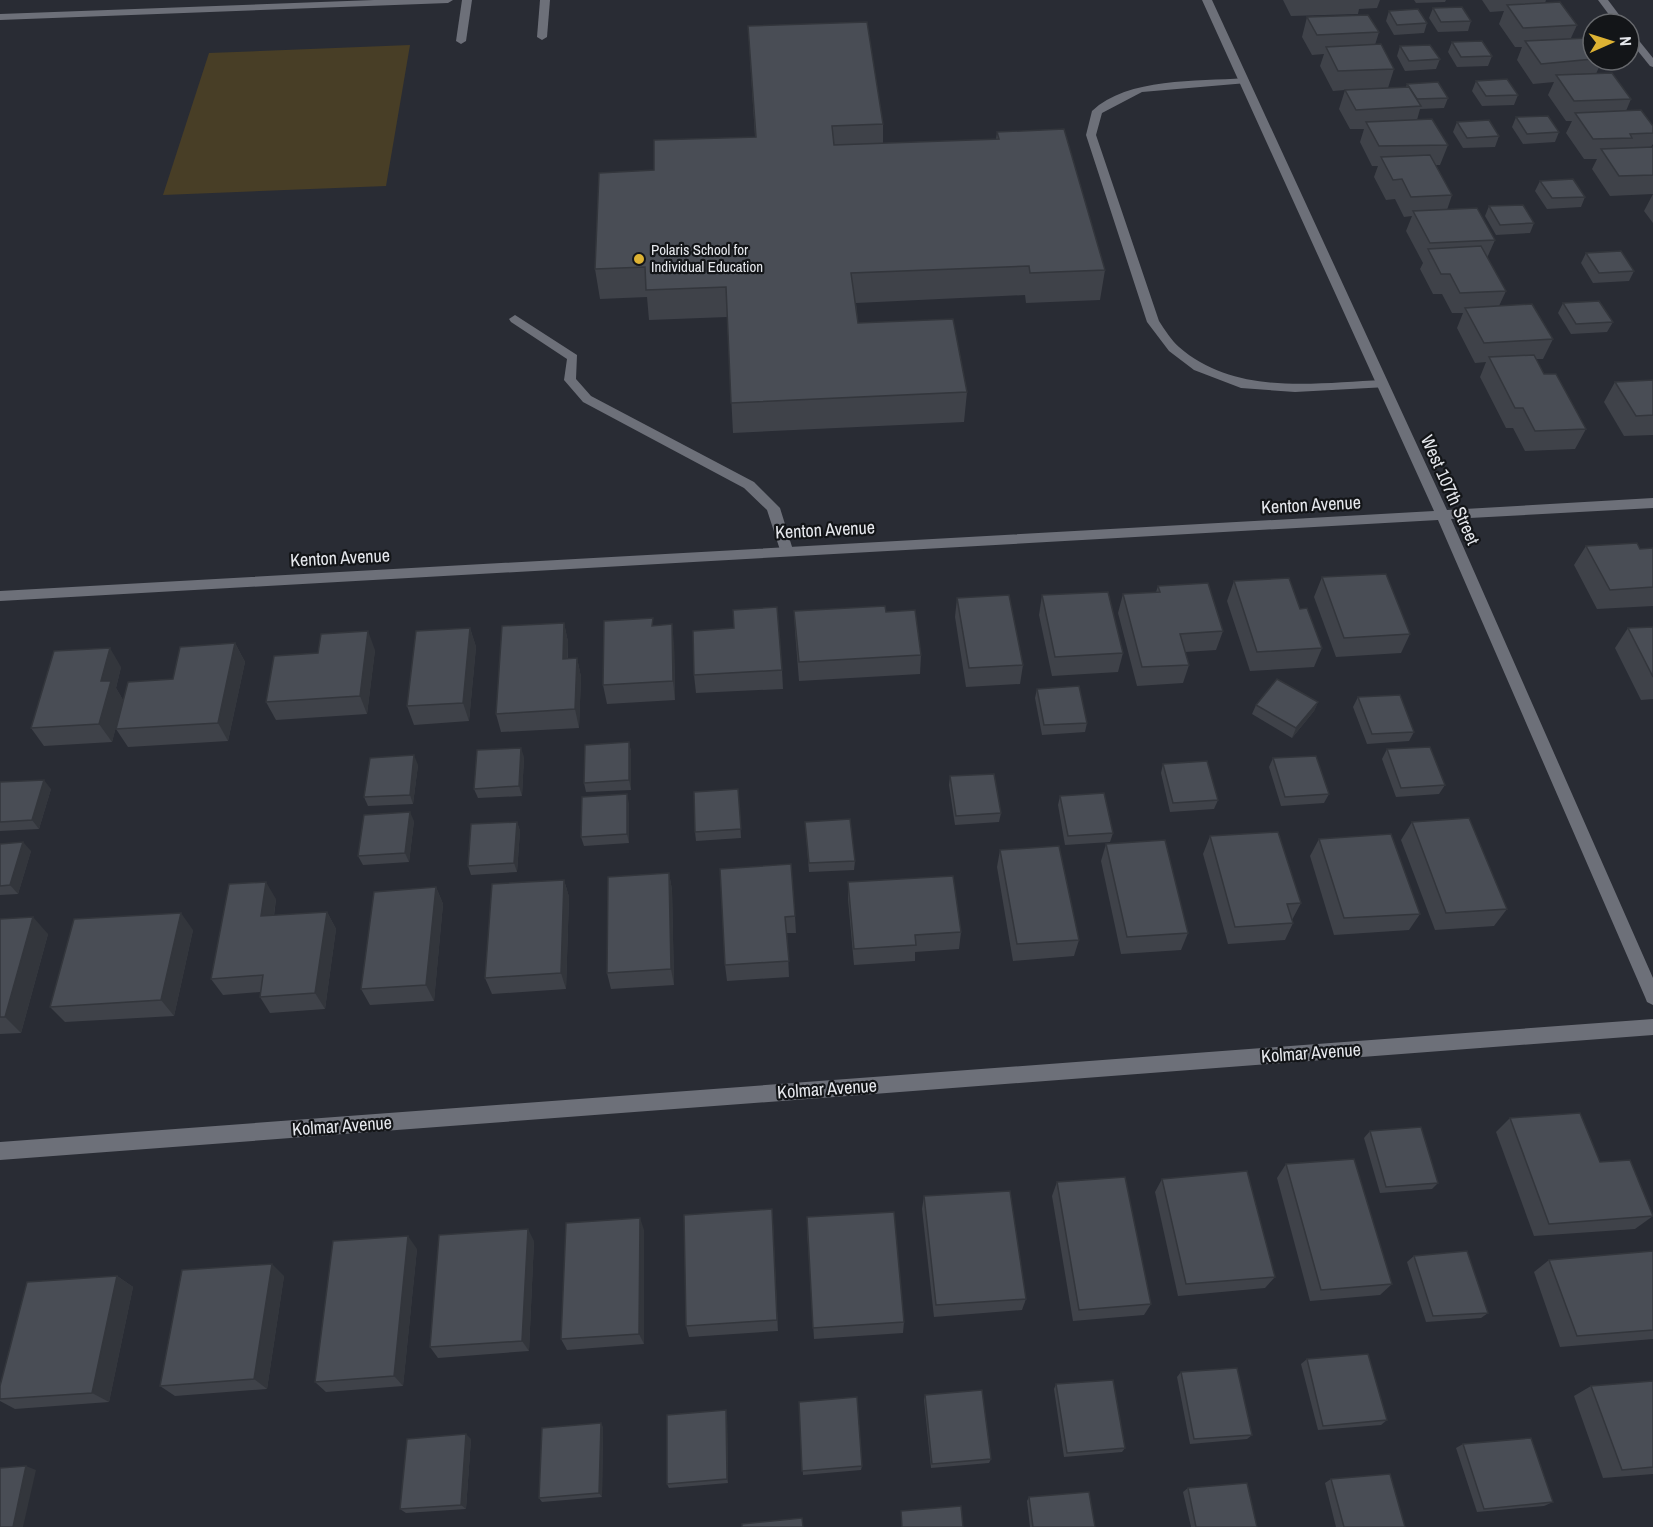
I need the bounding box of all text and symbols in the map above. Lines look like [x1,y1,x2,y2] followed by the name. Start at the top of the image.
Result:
[1581,12,1641,72] north arrow
[1615,36,1637,47] text: N
[651,239,763,277] place label: Polaris School for Individual Education
[632,252,646,266] marker: Polaris School for Individual Education
[1415,431,1486,549] street label: West 107th Street
[1260,489,1362,520] street label: Kenton Avenue
[774,514,876,545] street label: Kenton Avenue
[289,542,391,573] street label: Kenton Avenue
[1260,1037,1362,1068] street label: Kolmar Avenue
[776,1073,878,1104] street label: Kolmar Avenue
[291,1110,393,1141] street label: Kolmar Avenue

